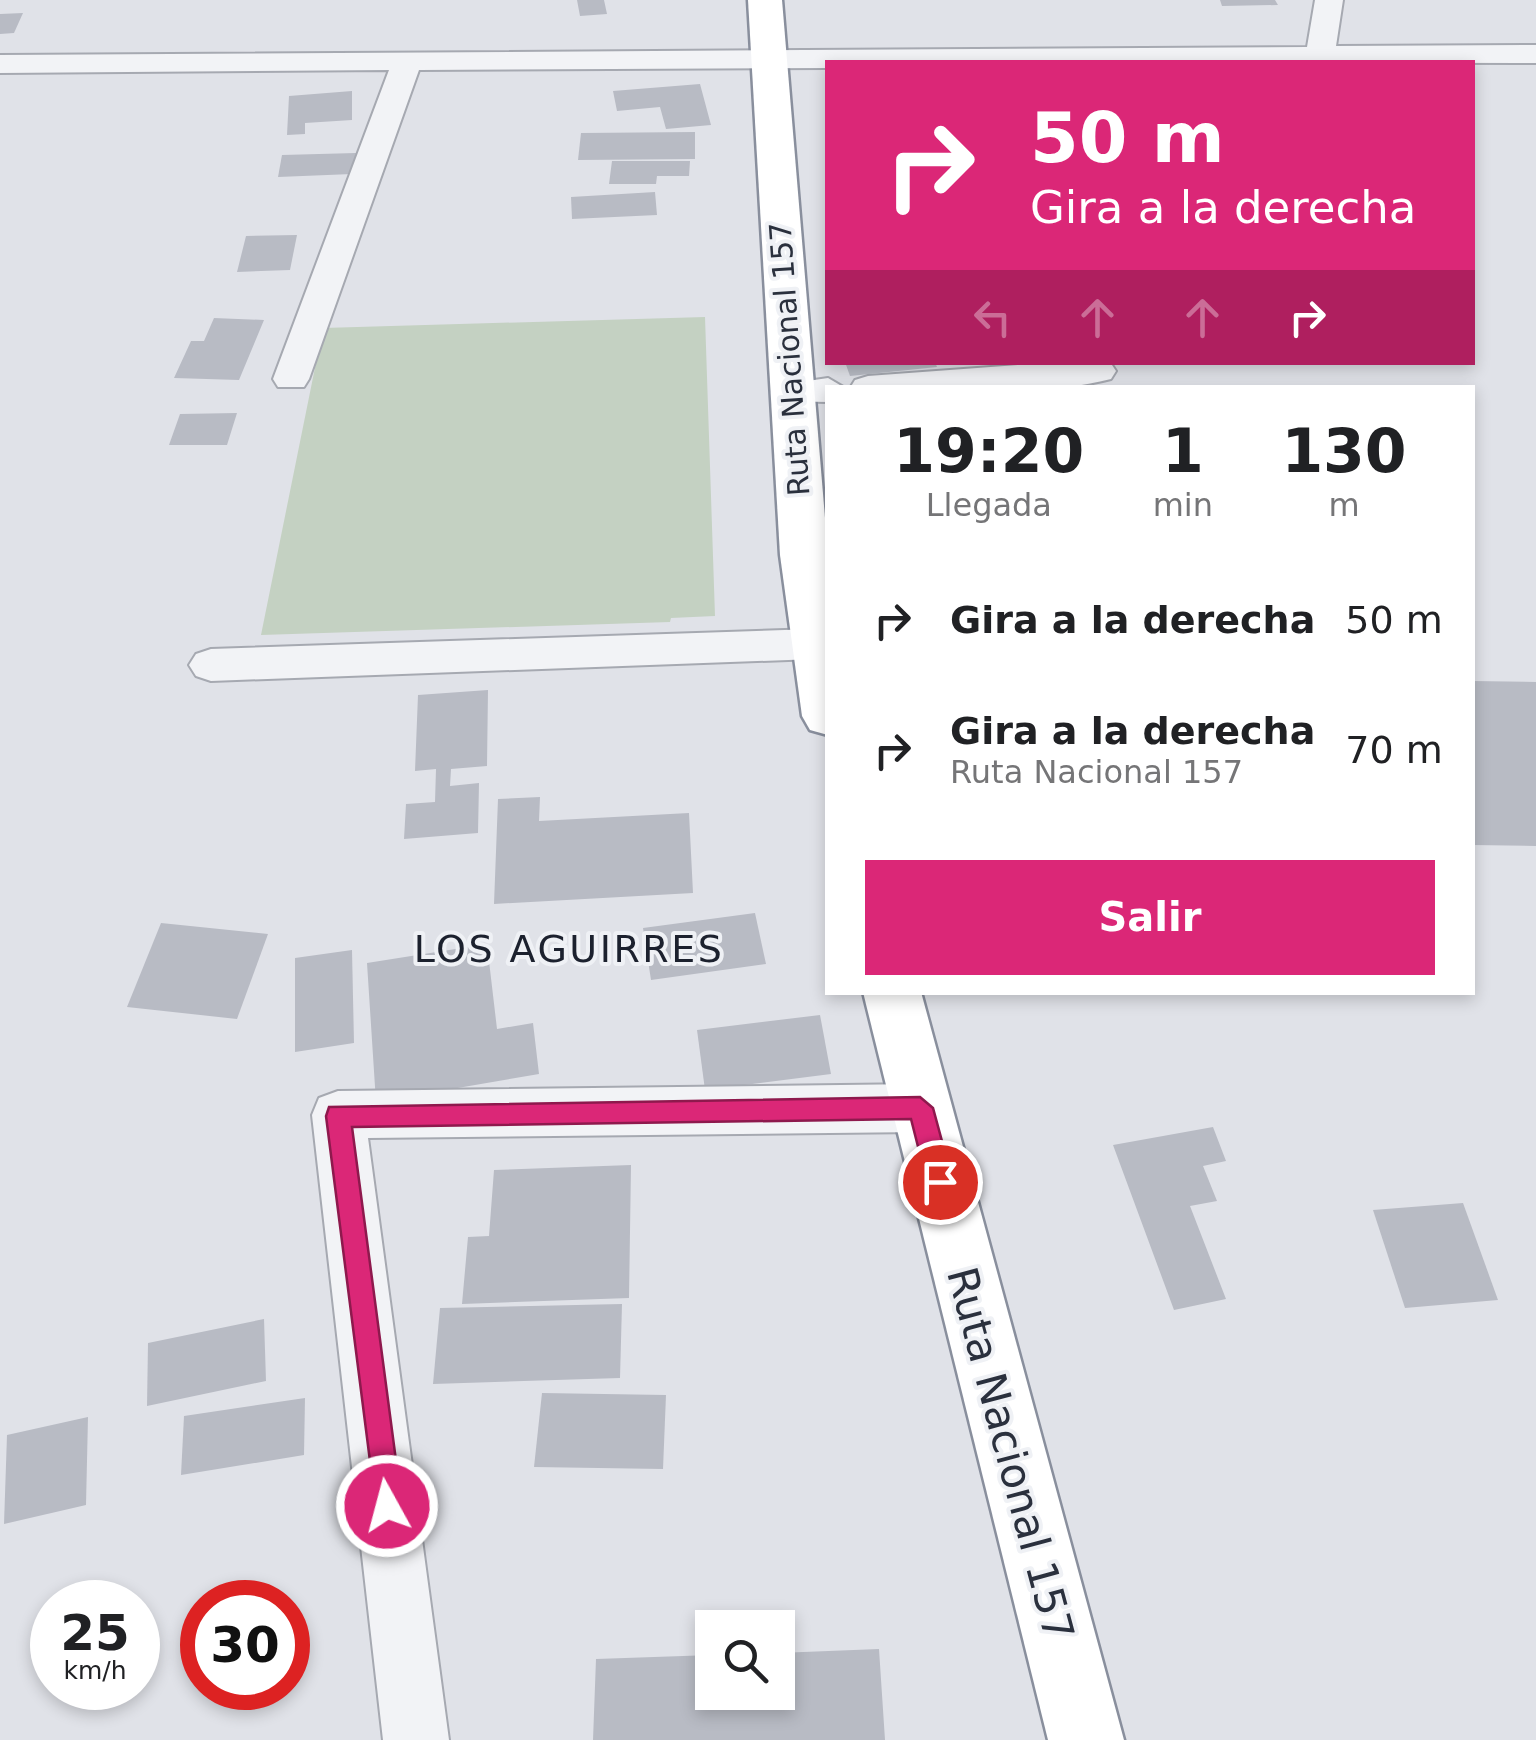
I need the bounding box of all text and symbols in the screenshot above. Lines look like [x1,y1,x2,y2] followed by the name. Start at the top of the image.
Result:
[1030,97,1225,179] text: 50 m
[865,100,995,230] icon: right
[1030,181,1416,234] text: Gira a la derecha
[762,221,817,497] street label: Ruta Nacional 157
[965,290,1020,345] icon: left
[1070,290,1125,345] icon: ahead
[1175,290,1230,345] icon: ahead
[1280,290,1335,345] icon: right
[893,416,1084,486] text: 19:20
[1162,416,1204,486] text: 1
[1281,416,1407,486] text: 130
[926,486,1052,524] text: Llegada
[1153,486,1213,524] text: min
[1328,486,1360,524] text: m
[865,593,920,648] icon: right
[950,598,1315,642] text: Gira a la derecha
[1345,598,1443,642] text: 50 m
[950,709,1315,753] text: Gira a la derecha
[865,723,920,778] icon: right
[1345,728,1443,772] text: 70 m
[950,753,1243,791] text: Ruta Nacional 157
[865,860,1435,975] button: Salir
[414,927,724,971] district label: LOS AGUIRRES
[898,1140,983,1225] pin
[913,1155,968,1210] icon: arrive
[937,1262,1084,1646] street label: Ruta Nacional 157
[335,1454,439,1558] position arrow
[180,1580,310,1710] speed limit sign: 30
[60,1604,130,1662] text: 25
[695,1610,795,1710] map controls
[695,1610,795,1710] button: search
[63,1656,127,1685] text: km/h

